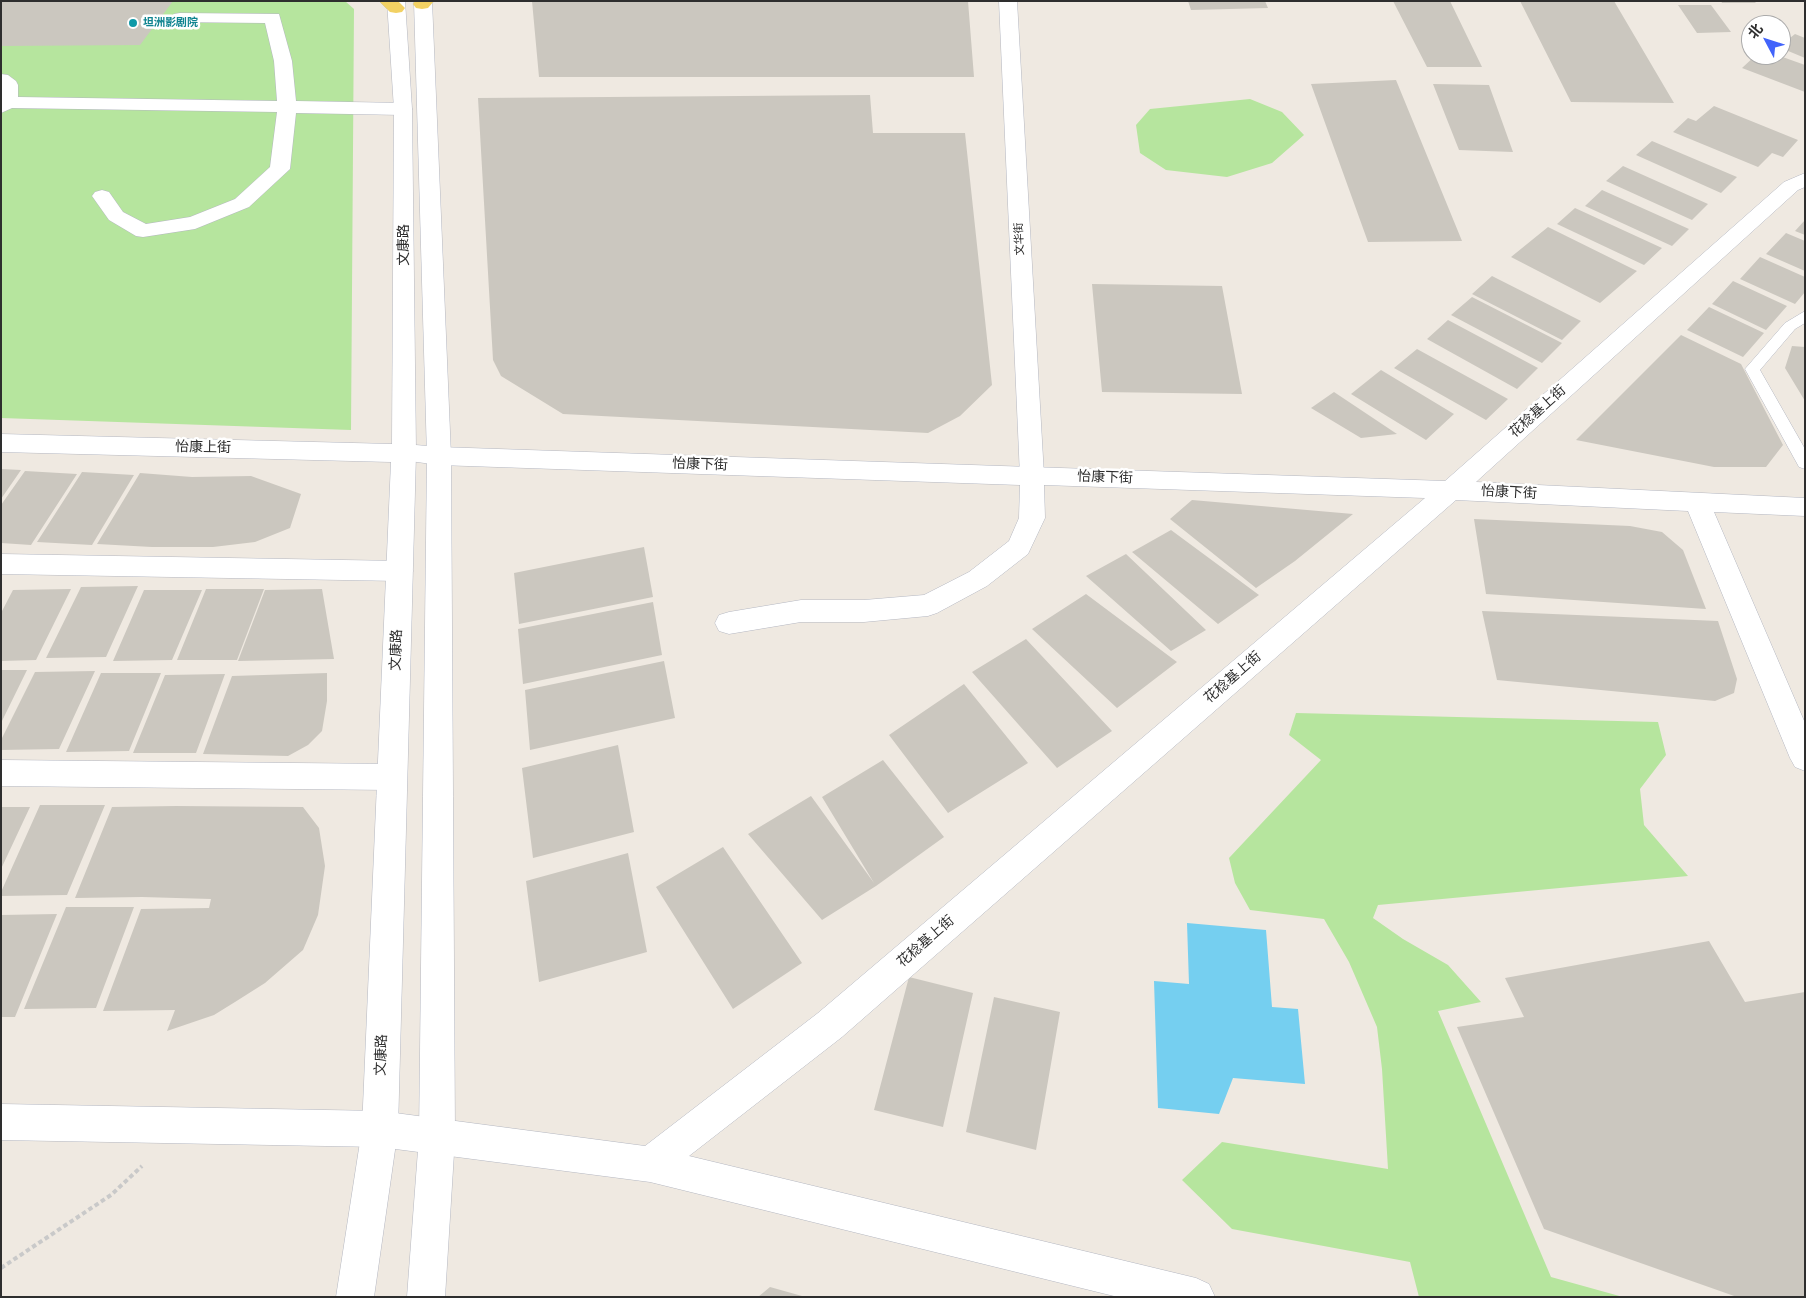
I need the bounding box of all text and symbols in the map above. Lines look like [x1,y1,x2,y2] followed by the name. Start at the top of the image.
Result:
[1741,15,1791,65] north arrow
[143,16,198,30] place label: 坦洲影剧院
[127,17,139,29] marker: 坦洲影剧院
[1745,20,1766,42] text: 北
[1013,222,1027,256] street label: 文华街
[396,224,412,266] street label: 文康路
[1506,382,1570,442] street label: 花稔基上街
[175,439,231,457] street label: 怡康上街
[672,456,728,474] street label: 怡康下街
[1077,469,1133,487] street label: 怡康下街
[1481,483,1537,503] street label: 怡康下街
[388,629,406,671] street label: 文康路
[1201,649,1265,707] street label: 花稔基上街
[894,913,958,971] street label: 花稔基上街
[373,1034,391,1076] street label: 文康路

